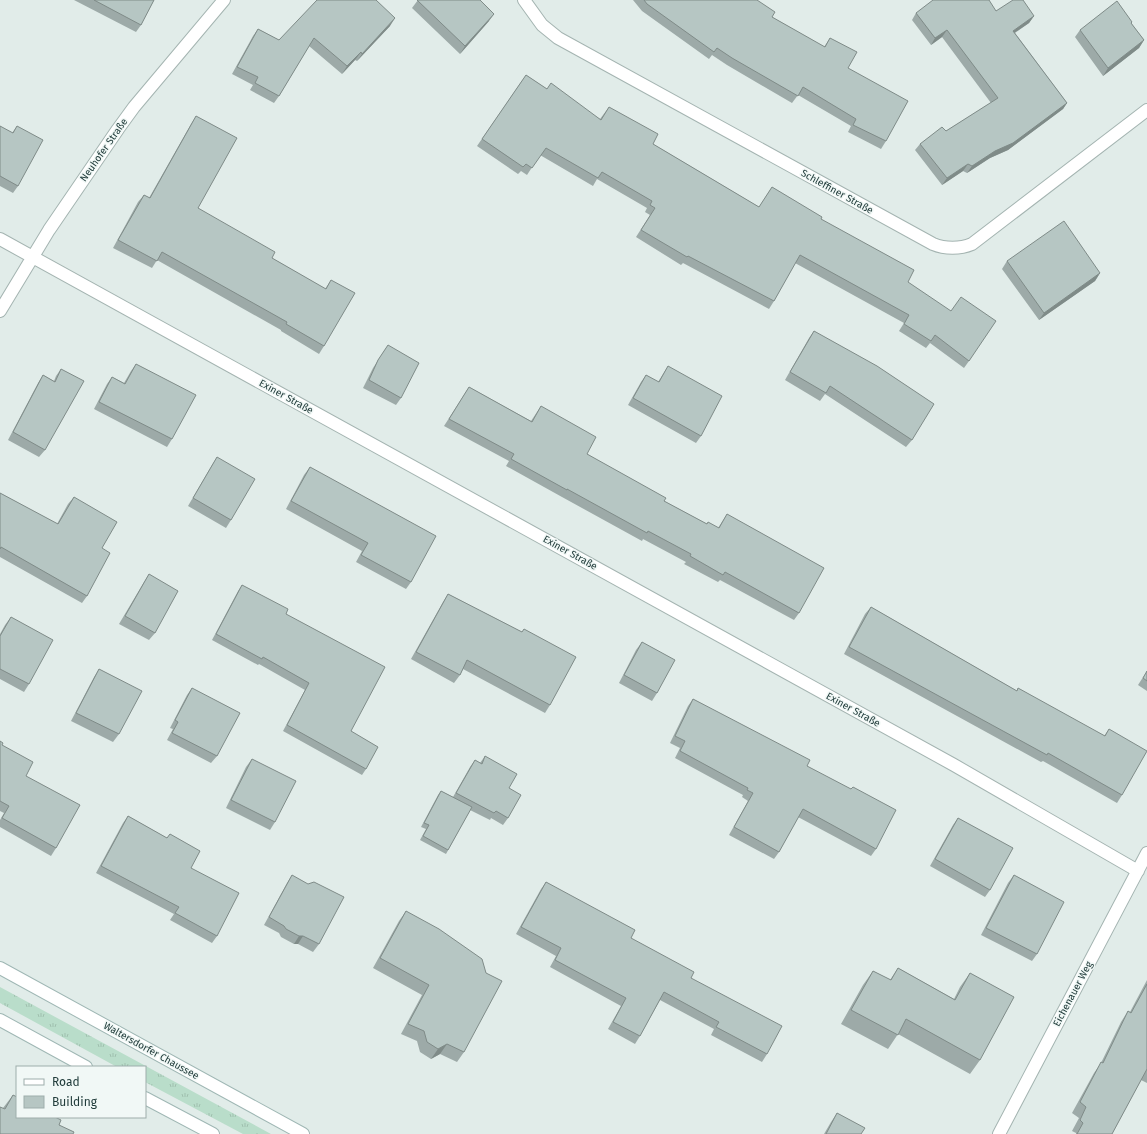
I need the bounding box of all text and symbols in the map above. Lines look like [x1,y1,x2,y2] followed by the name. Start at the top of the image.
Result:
[78,116,130,184] street label: Neuhofer Straße
[799,167,875,217] street label: Schleffiner Straße
[257,377,315,417] street label: Exiner Straße
[541,533,599,573] street label: Exiner Straße
[824,690,882,730] street label: Exiner Straße
[1051,959,1096,1029] street label: Eichenauer Weg
[101,1020,201,1082] street label: Waltersdorfer Chaussee
[16,1066,146,1118] legend
[52,1075,80,1089] text: Road
[52,1095,98,1109] text: Building

